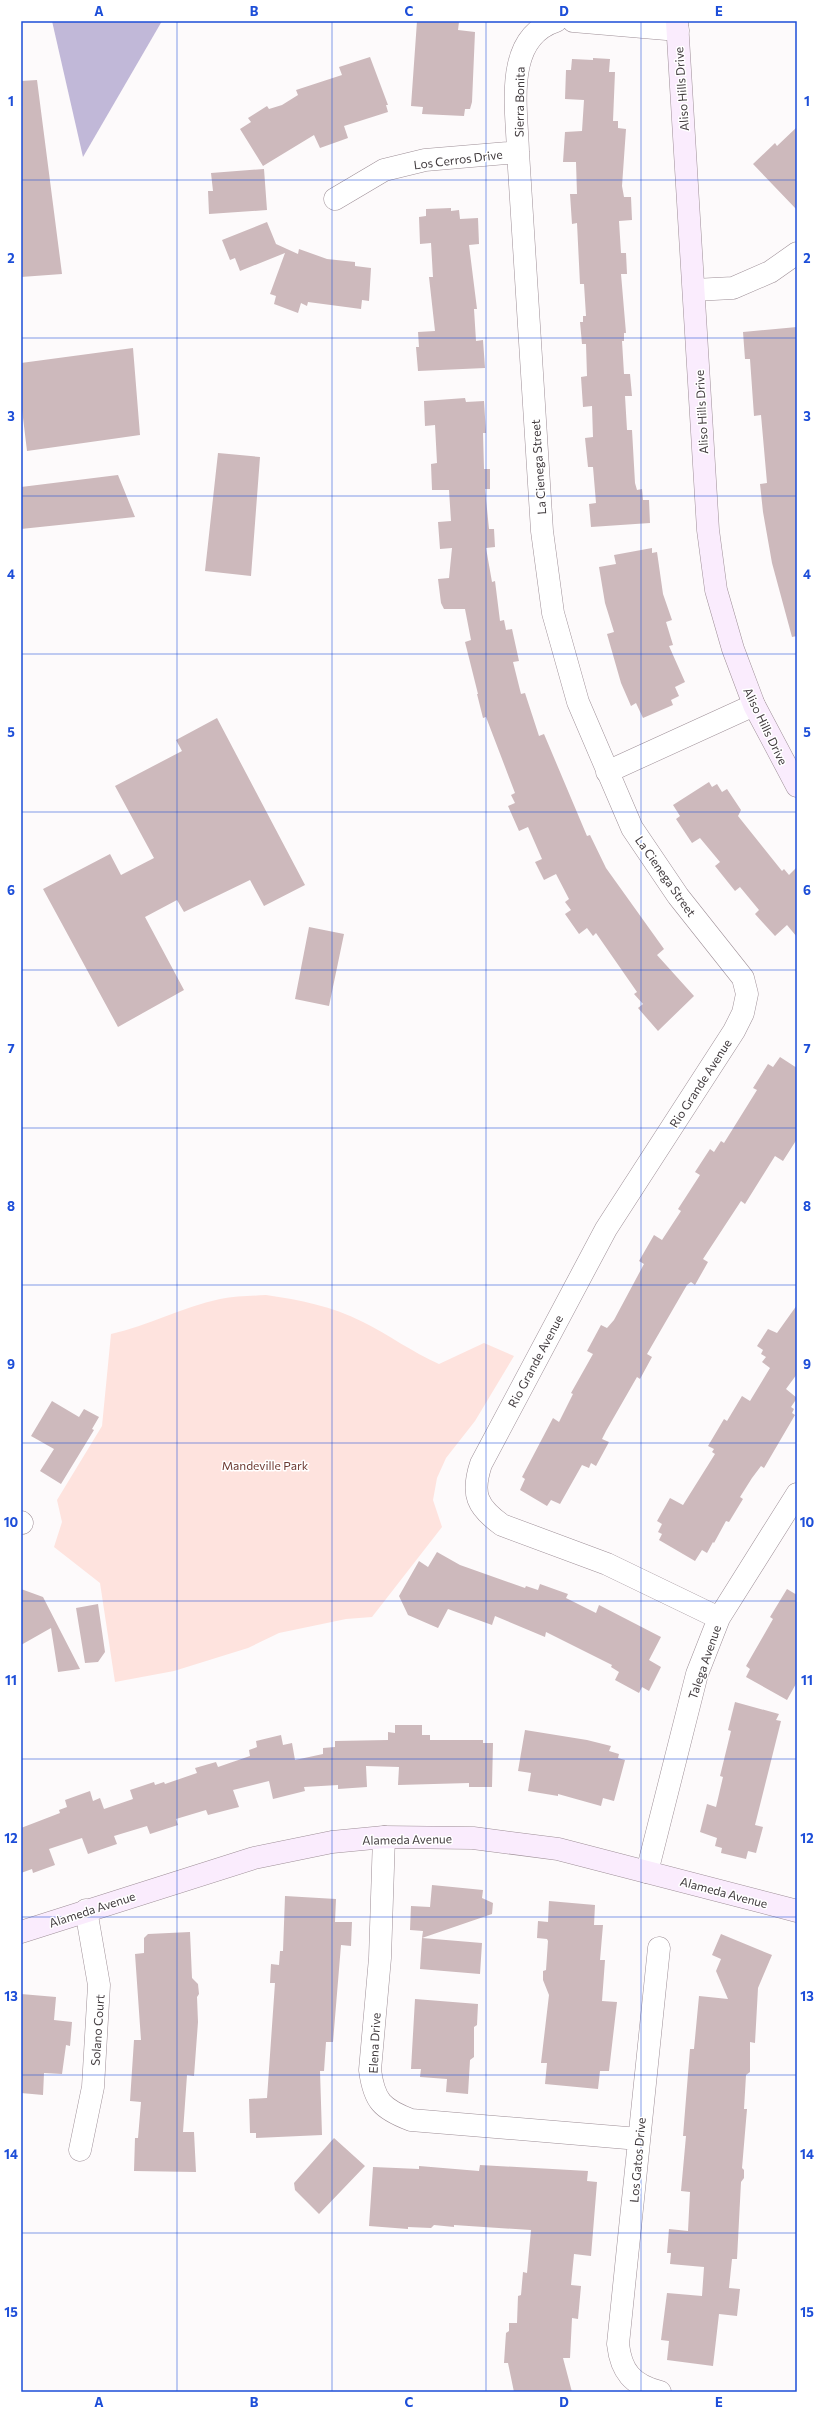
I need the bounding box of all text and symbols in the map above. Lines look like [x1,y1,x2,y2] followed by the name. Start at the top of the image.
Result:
[94,3,104,19] text: A
[250,3,259,19] text: B
[405,3,414,19] text: C
[559,3,569,19] text: D
[715,3,723,19] text: E
[671,46,691,132] street label: Aliso Hills Drive
[511,67,527,137] street label: Sierra Bonita
[8,93,14,109] text: 1
[804,93,810,109] text: 1
[413,147,503,171] street label: Los Cerros Drive
[7,250,15,266] text: 2
[803,250,811,266] text: 2
[692,370,710,454] street label: Aliso Hills Drive
[7,408,15,424] text: 3
[803,408,811,424] text: 3
[528,419,548,515] street label: La Cienega Street
[7,566,15,582] text: 4
[803,566,811,582] text: 4
[741,685,791,767] street label: Aliso Hills Drive
[7,724,15,740] text: 5
[803,724,811,740] text: 5
[633,833,699,919] street label: La Cienega Street
[7,882,15,898] text: 6
[803,882,811,898] text: 6
[666,1036,734,1130] street label: Rio Grande Avenue
[7,1040,15,1056] text: 7
[803,1040,811,1056] text: 7
[7,1198,15,1214] text: 8
[803,1198,811,1214] text: 8
[505,1312,565,1410] street label: Rio Grande Avenue
[7,1356,15,1372] text: 9
[803,1356,811,1372] text: 9
[222,1458,309,1472] park label: Mandeville Park
[4,1514,19,1530] text: 10
[800,1514,815,1530] text: 10
[685,1623,723,1701] street label: Talega Avenue
[5,1672,17,1688] text: 11
[801,1672,813,1688] text: 11
[4,1830,18,1846] text: 12
[800,1830,814,1846] text: 12
[362,1831,452,1847] street label: Alameda Avenue
[679,1874,769,1910] street label: Alameda Avenue
[47,1888,137,1930] street label: Alameda Avenue
[4,1988,18,2004] text: 13
[800,1988,814,2004] text: 13
[88,1994,106,2066] street label: Solano Court
[365,2012,383,2074] street label: Elena Drive
[626,2117,648,2203] street label: Los Gatos Drive
[4,2146,18,2162] text: 14
[800,2146,814,2162] text: 14
[4,2304,18,2320] text: 15
[800,2304,814,2320] text: 15
[94,2394,104,2410] text: A
[250,2394,259,2410] text: B
[405,2394,414,2410] text: C
[559,2394,569,2410] text: D
[715,2394,723,2410] text: E

